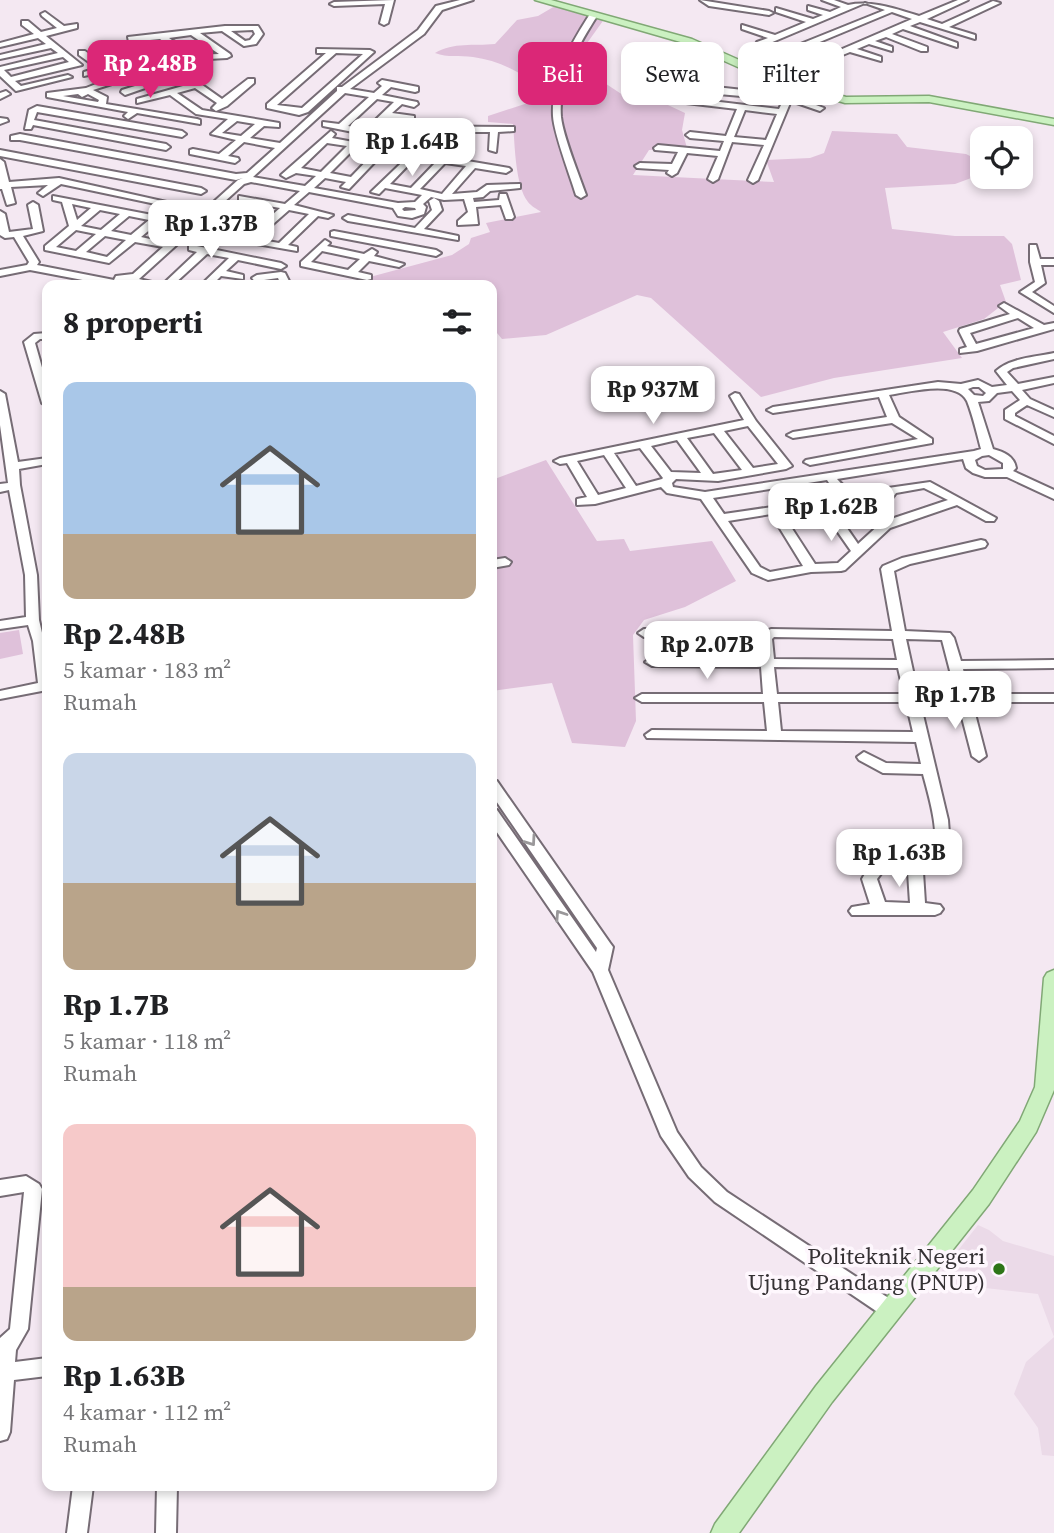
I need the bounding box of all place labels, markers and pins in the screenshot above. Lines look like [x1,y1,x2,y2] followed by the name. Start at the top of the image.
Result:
[78,41,222,100] pin: Rp 2.48B
[340,118,484,178] pin: Rp 1.64B
[139,201,283,260] pin: Rp 1.37B
[588,366,718,426] pin: Rp 937M
[759,484,903,543] pin: Rp 1.62B
[635,622,779,681] pin: Rp 2.07B
[890,672,1020,731] pin: Rp 1.7B
[827,830,971,889] pin: Rp 1.63B
[748,1240,985,1298] place label: Politeknik Negeri Ujung Pandang (PNUP)
[991,1261,1007,1277] marker: Politeknik Negeri Ujung Pandang (PNUP)

